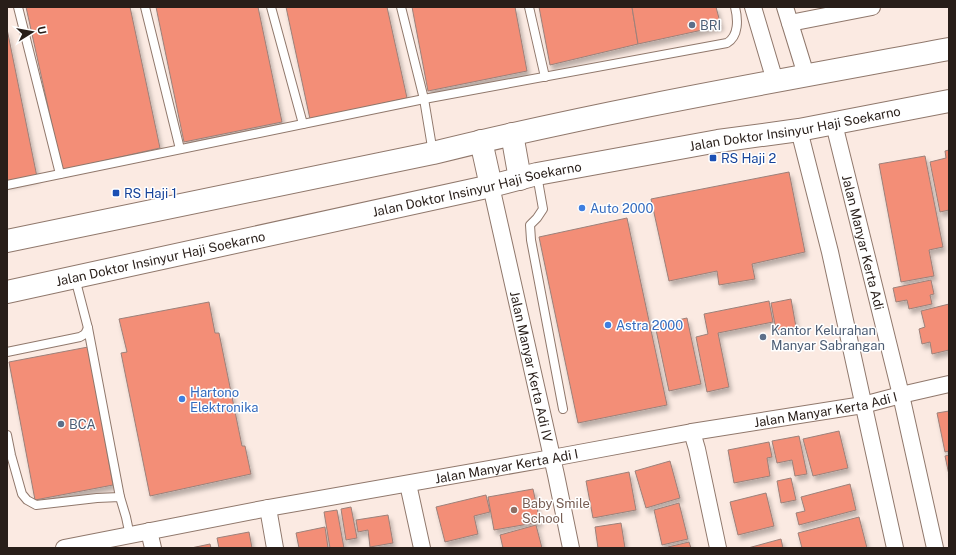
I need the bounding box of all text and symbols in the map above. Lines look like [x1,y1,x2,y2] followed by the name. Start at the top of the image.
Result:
[12,12,52,52] north arrow
[700,18,721,33] place label: BRI
[687,20,697,30] marker: BRI
[35,25,48,35] text: U
[688,103,902,154] street label: Jalan Doktor Insinyur Haji Soekarno
[721,151,776,166] place label: RS Haji 2
[708,153,718,163] marker: RS Haji 2
[371,159,583,219] street label: Jalan Doktor Insinyur Haji Soekarno
[839,173,887,312] street label: Jalan Manyar Kerta Adi
[124,186,177,201] place label: RS Haji 1
[111,188,121,198] marker: RS Haji 1
[590,201,653,216] place label: Auto 2000
[577,203,587,213] marker: Auto 2000
[54,228,266,289] street label: Jalan Doktor Insinyur Haji Soekarno
[507,290,556,444] street label: Jalan Manyar Kerta Adi IV
[616,318,683,333] place label: Astra 2000
[603,320,613,330] marker: Astra 2000
[771,323,885,353] place label: Kantor Kelurahan Manyar Sabrangan
[758,332,768,342] marker: Kantor Kelurahan Manyar Sabrangan
[190,385,259,415] place label: Hartono Elektronika
[753,389,899,430] street label: Jalan Manyar Kerta Adi I
[177,394,187,404] marker: Hartono Elektronika
[69,417,96,432] place label: BCA
[56,419,66,429] marker: BCA
[434,446,579,486] street label: Jalan Manyar Kerta Adi I
[522,496,590,526] place label: Baby Smile School
[509,505,519,515] marker: Baby Smile School

